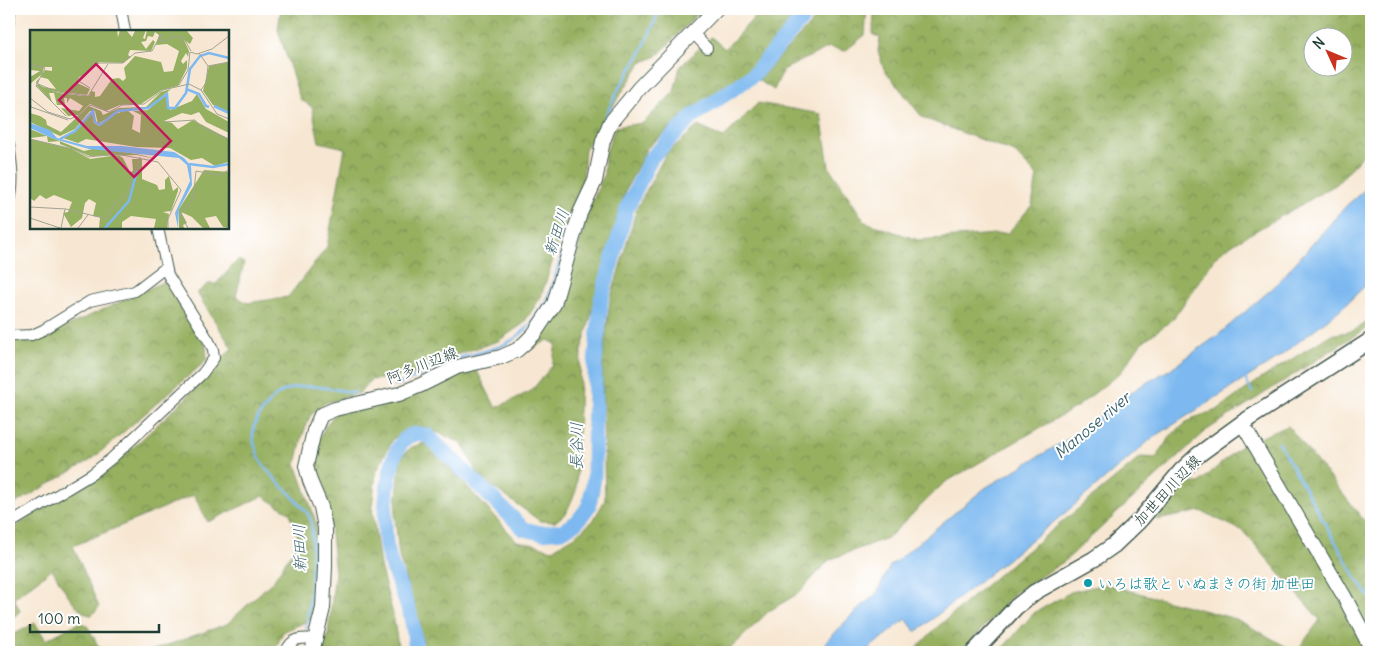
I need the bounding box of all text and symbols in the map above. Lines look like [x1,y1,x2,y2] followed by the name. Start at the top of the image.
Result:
[1302,28,1352,78] north arrow
[30,30,229,229] inset map
[1309,33,1328,53] text: N
[539,206,573,258] water label: 新田川
[384,342,460,388] street label: 阿多川辺線
[1050,386,1136,463] water label: Manose river
[566,422,586,470] water label: 長谷川
[1129,451,1205,529] street label: 加世田川辺線
[288,524,310,572] water label: 新田川
[1098,574,1315,593] place label: いろは歌と いぬまきの街 加世田
[1082,577,1094,589] marker: いろは歌と いぬまきの街 加世田
[30,601,159,633] scale bar
[38,609,80,628] text: 100 m

